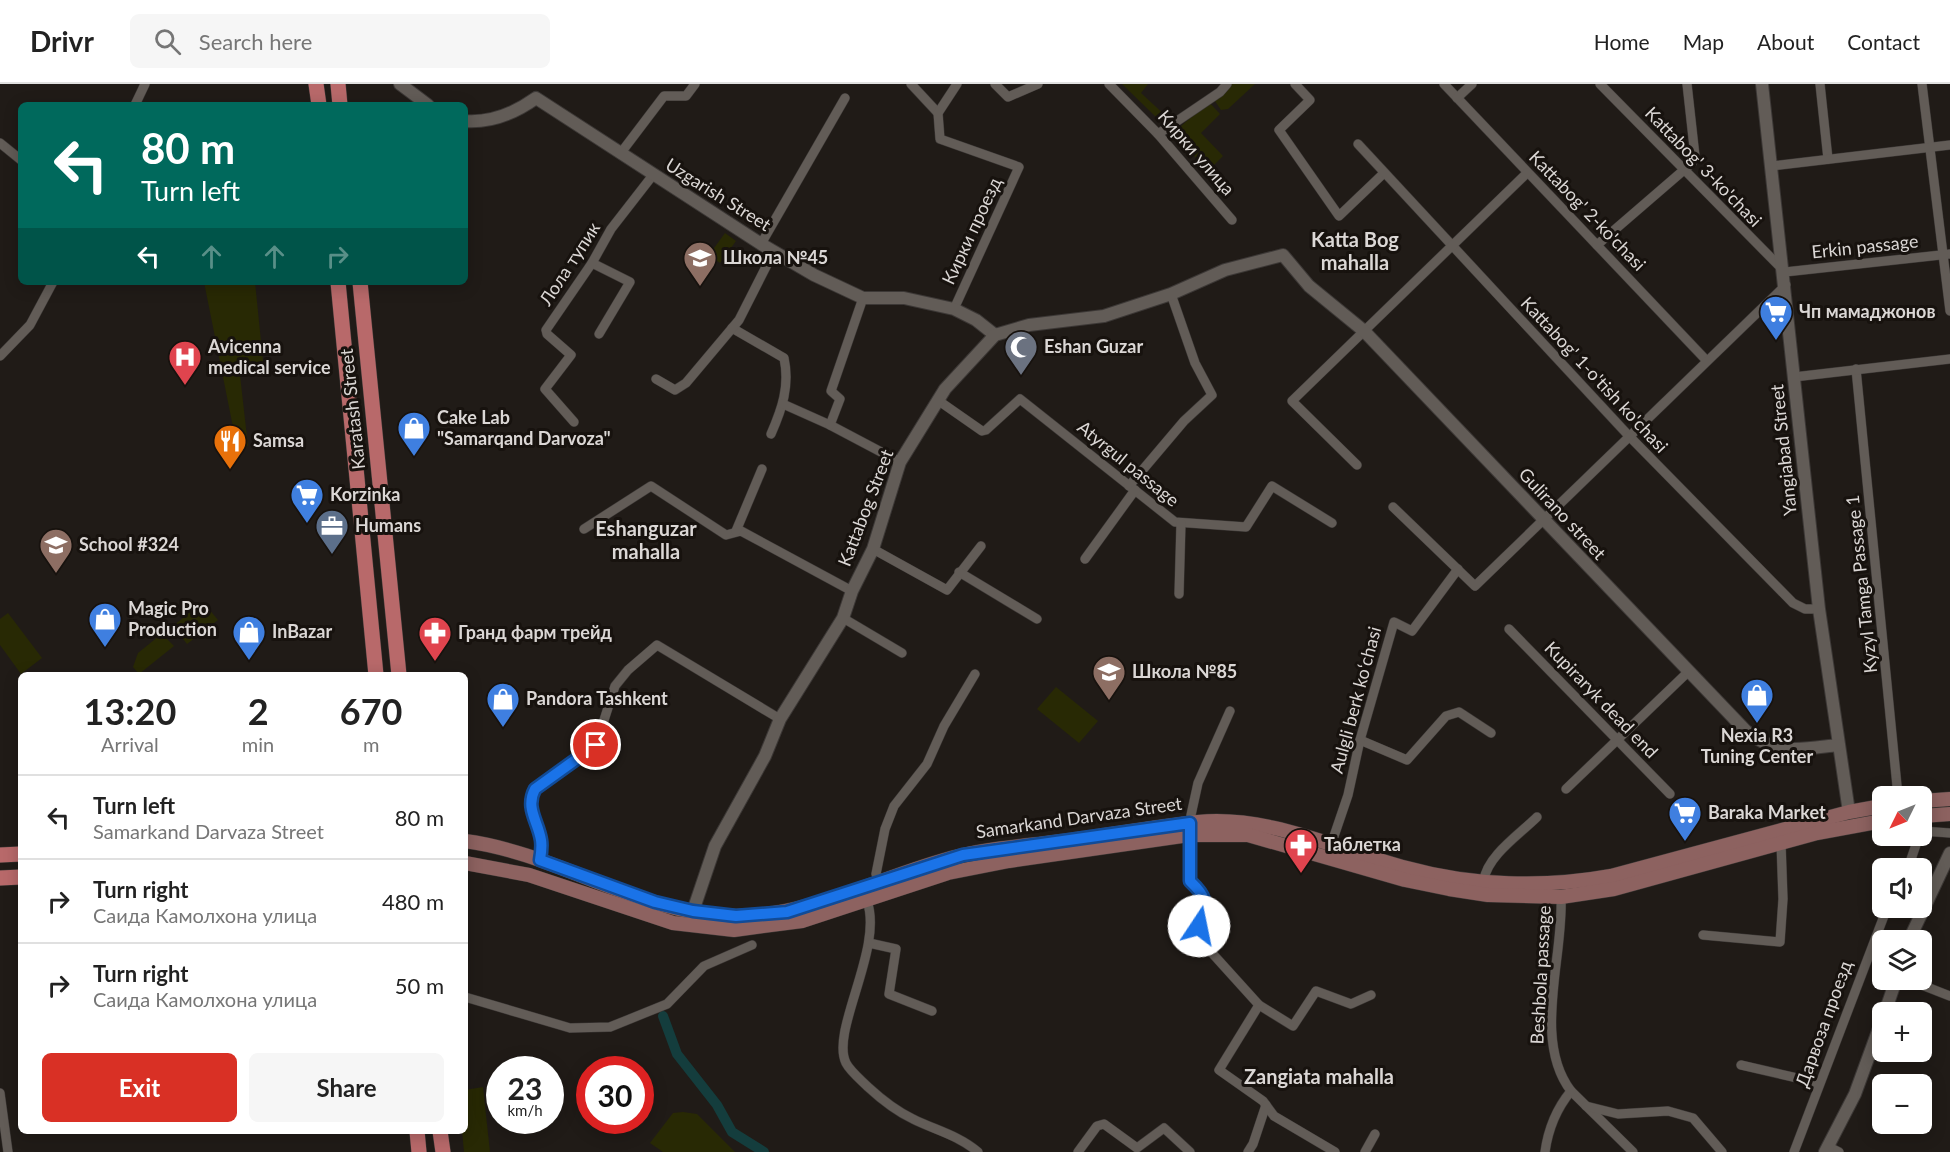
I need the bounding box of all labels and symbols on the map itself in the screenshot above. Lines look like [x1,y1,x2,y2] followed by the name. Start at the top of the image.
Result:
[1641,102,1767,231] street label: Kattabog' 3-ko'chasi
[1154,105,1240,199] street label: Кирки улица
[1525,146,1651,275] street label: Kattabog' 2-ko'chasi
[662,153,776,236] street label: Uzgarish Street
[937,173,1006,288] street label: Кирки проезд
[534,217,605,310] street label: Лола тупик
[1311,227,1399,274] district label: Katta Bog mahalla
[1810,229,1919,263] street label: Erkin passage
[682,240,718,287] school or university icon: Школа №45
[723,246,828,268] place label: Школа №45
[1517,292,1673,457] street label: Kattabog' 1-o'tish ko'chasi
[1758,294,1794,341] supermarket icon: Чп мамаджонов
[1799,300,1935,322] place label: Чп мамаджонов
[1003,329,1039,376] mosque icon: Eshan Guzar
[207,335,331,378] place label: Avicenna medical service
[1044,335,1143,357] place label: Eshan Guzar
[167,339,203,386] hospital icon: Avicenna medical service
[335,347,369,471] street label: Karatash Street
[1765,383,1801,517] street label: Yangiabad Street
[437,406,611,449] place label: Cake Lab "Samarqand Darvoza"
[396,410,432,457] shop icon: Cake Lab "Samarqand Darvoza"
[1073,416,1184,511] street label: Atyrgul passage
[212,423,248,470] restaurant icon: Samsa
[253,429,304,451] place label: Samsa
[833,446,898,569] street label: Kattabog Street
[1515,463,1611,564] street label: Gulirano street
[289,477,325,524] supermarket icon: Korzinka
[330,483,400,505] place label: Korzinka
[1841,494,1881,674] street label: Kyzyl Tamga Passage 1
[314,508,350,555] office icon: Humans
[355,514,421,536] place label: Humans
[595,516,697,563] district label: Eshanguzar mahalla
[38,527,74,574] school or university icon: School #324
[79,533,179,555] place label: School #324
[128,597,217,640] place label: Magic Pro Production
[87,601,123,648] shop icon: Magic Pro Production
[231,614,267,661] shop icon: InBazar
[417,615,453,662] pharmacy icon: Гранд фарм трейд
[272,620,332,642] place label: InBazar
[458,621,612,643] place label: Гранд фарм трейд
[1325,624,1385,776] street label: Aulgli berk koʻchasi
[1540,636,1663,762] street label: Kupiraryk dead end
[1091,654,1127,701] school or university icon: Школа №85
[1132,660,1237,682] place label: Школа №85
[1739,677,1775,724] shop icon: Nexia R3 Tuning Center
[485,681,521,728] shop icon: Pandora Tashkent
[526,687,668,709] place label: Pandora Tashkent
[570,719,621,770] pin
[1701,724,1813,767] place label: Nexia R3 Tuning Center
[1872,786,1932,846] north arrow
[974,792,1184,842] street label: Samarkand Darvaza Street
[1667,795,1703,842] supermarket icon: Baraka Market
[1708,801,1826,823] place label: Baraka Market
[1283,827,1319,874] pharmacy icon: Таблетка
[1324,833,1401,855] place label: Таблетка
[1167,894,1231,958] position arrow
[1525,905,1555,1045] street label: Beshbola passage
[1790,958,1856,1090] street label: Дарвоза проезд
[576,1056,654,1134] speed limit sign: 30
[1244,1064,1394,1088] district label: Zangiata mahalla

